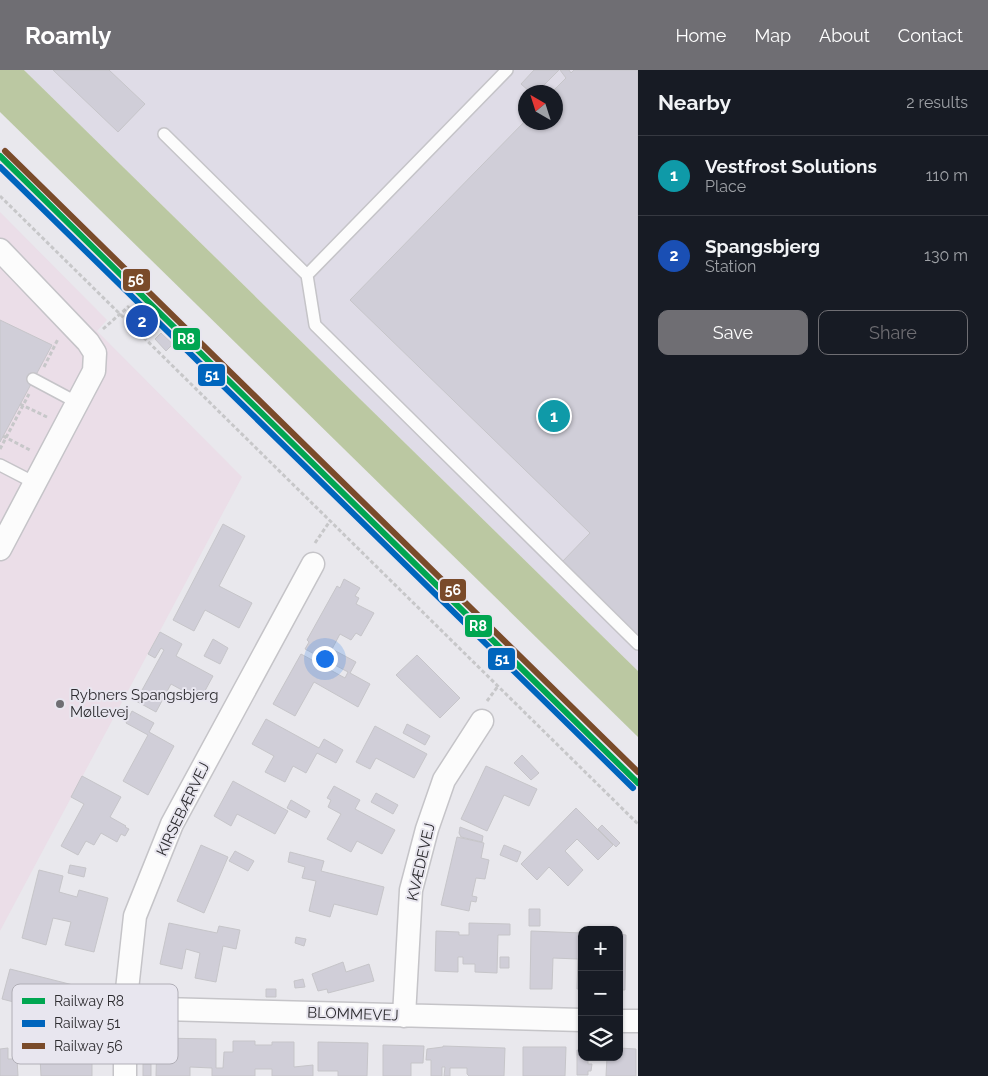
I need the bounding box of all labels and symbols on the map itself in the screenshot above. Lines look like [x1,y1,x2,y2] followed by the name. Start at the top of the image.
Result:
[518,85,563,130] north arrow
[122,268,151,292] line badge: 56
[128,272,144,288] text: 56
[126,302,158,340] pin: 2
[172,327,201,351] line badge: R8
[177,331,195,347] text: R8
[197,363,226,387] line badge: 51
[205,367,219,383] text: 51
[538,397,570,435] pin: 1
[439,578,467,602] line badge: 56
[445,582,461,598] text: 56
[464,614,493,638] line badge: R8
[469,618,487,634] text: R8
[312,646,338,672] your location
[487,647,516,671] line badge: 51
[495,651,509,667] text: 51
[70,686,219,721] place label: Rybners Spangsbjerg Møllevej
[54,698,66,710] marker: Rybners Spangsbjerg Møllevej
[153,759,213,859] street label: KIRSEBÆRVEJ
[403,821,439,903] street label: KVÆDEVEJ
[12,984,178,1064] legend
[54,993,124,1009] text: Railway R8
[307,1003,399,1025] street label: BLOMMEVEJ
[54,1015,120,1031] text: Railway 51
[54,1038,123,1054] text: Railway 56

